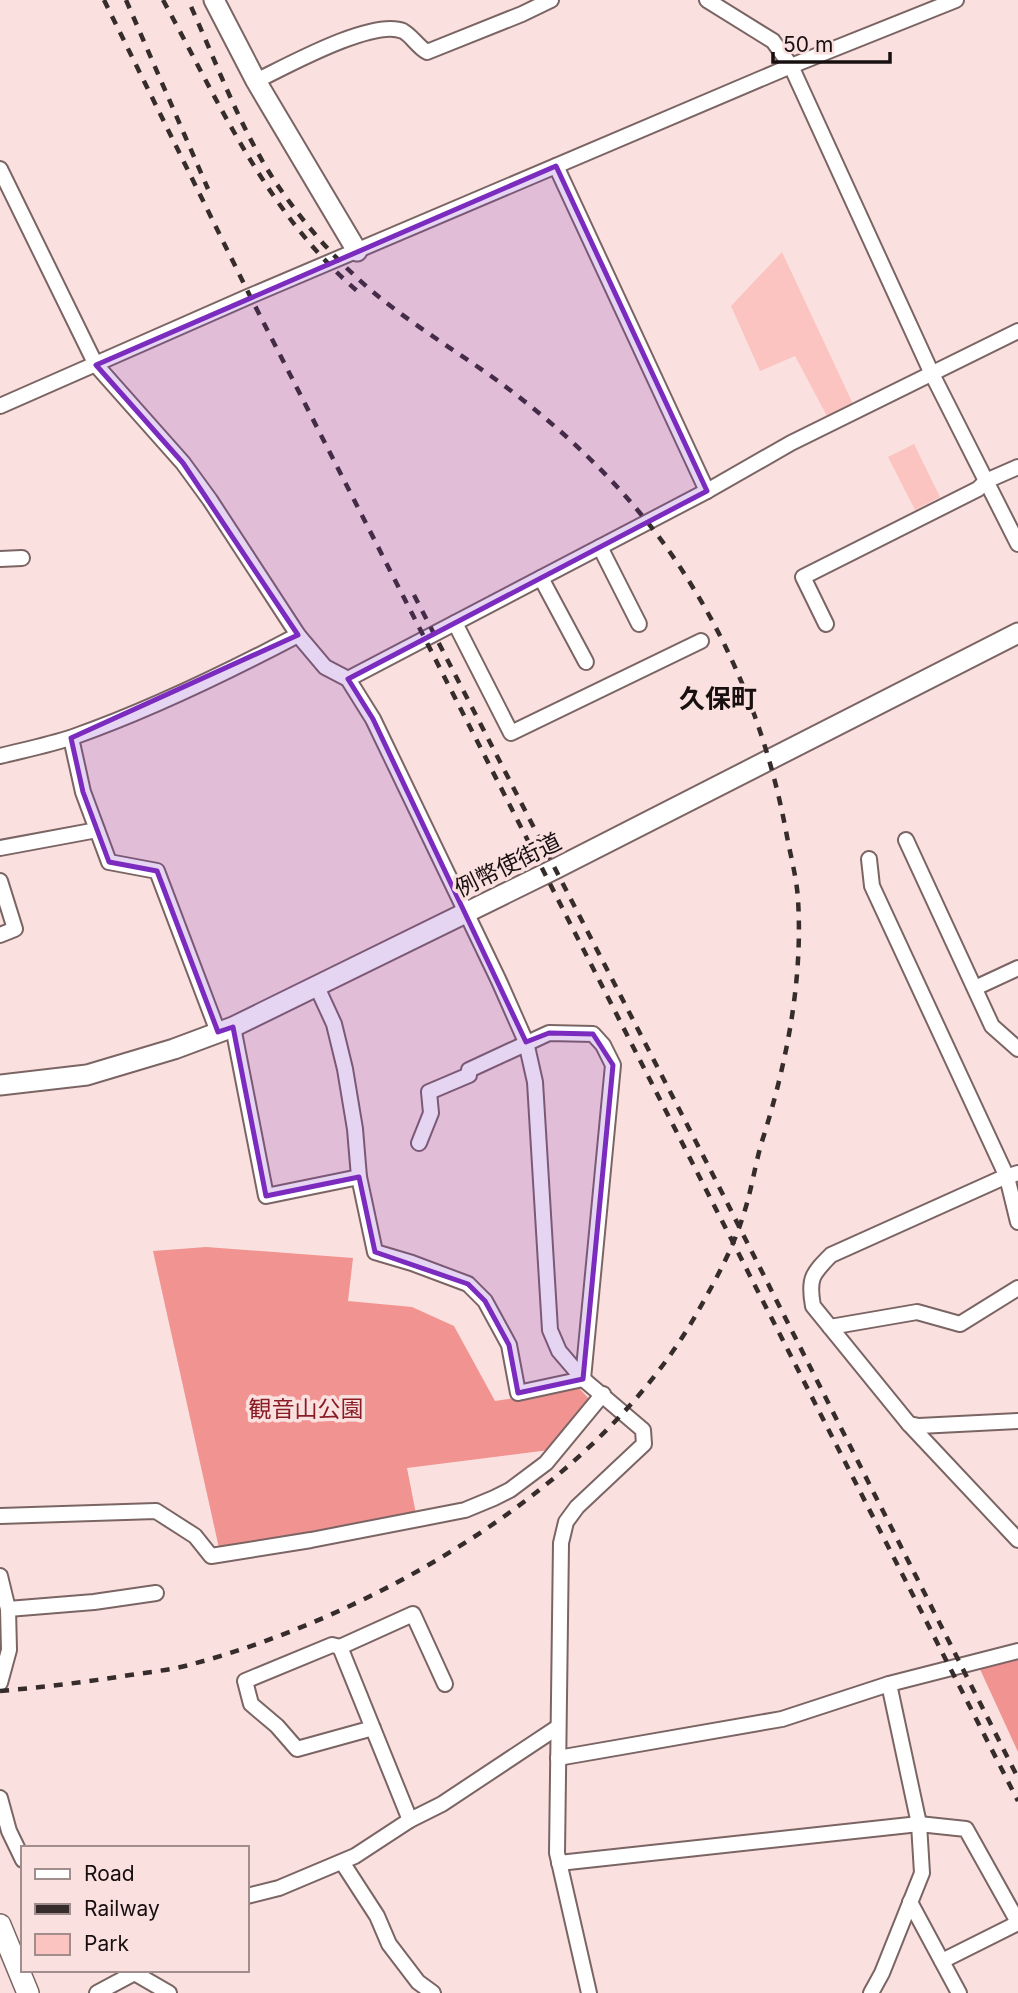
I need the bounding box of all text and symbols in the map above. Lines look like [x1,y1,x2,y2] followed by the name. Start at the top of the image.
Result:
[773,21,890,65] scale bar
[783,32,833,57] text: 50 m
[679,683,757,714] district label: 久保町
[450,827,566,903] street label: 例幣使街道
[249,1395,364,1423] park label: 観音山公園
[21,1846,248,1972] legend
[84,1861,135,1886] text: Road
[84,1896,160,1921] text: Railway
[84,1931,129,1956] text: Park

